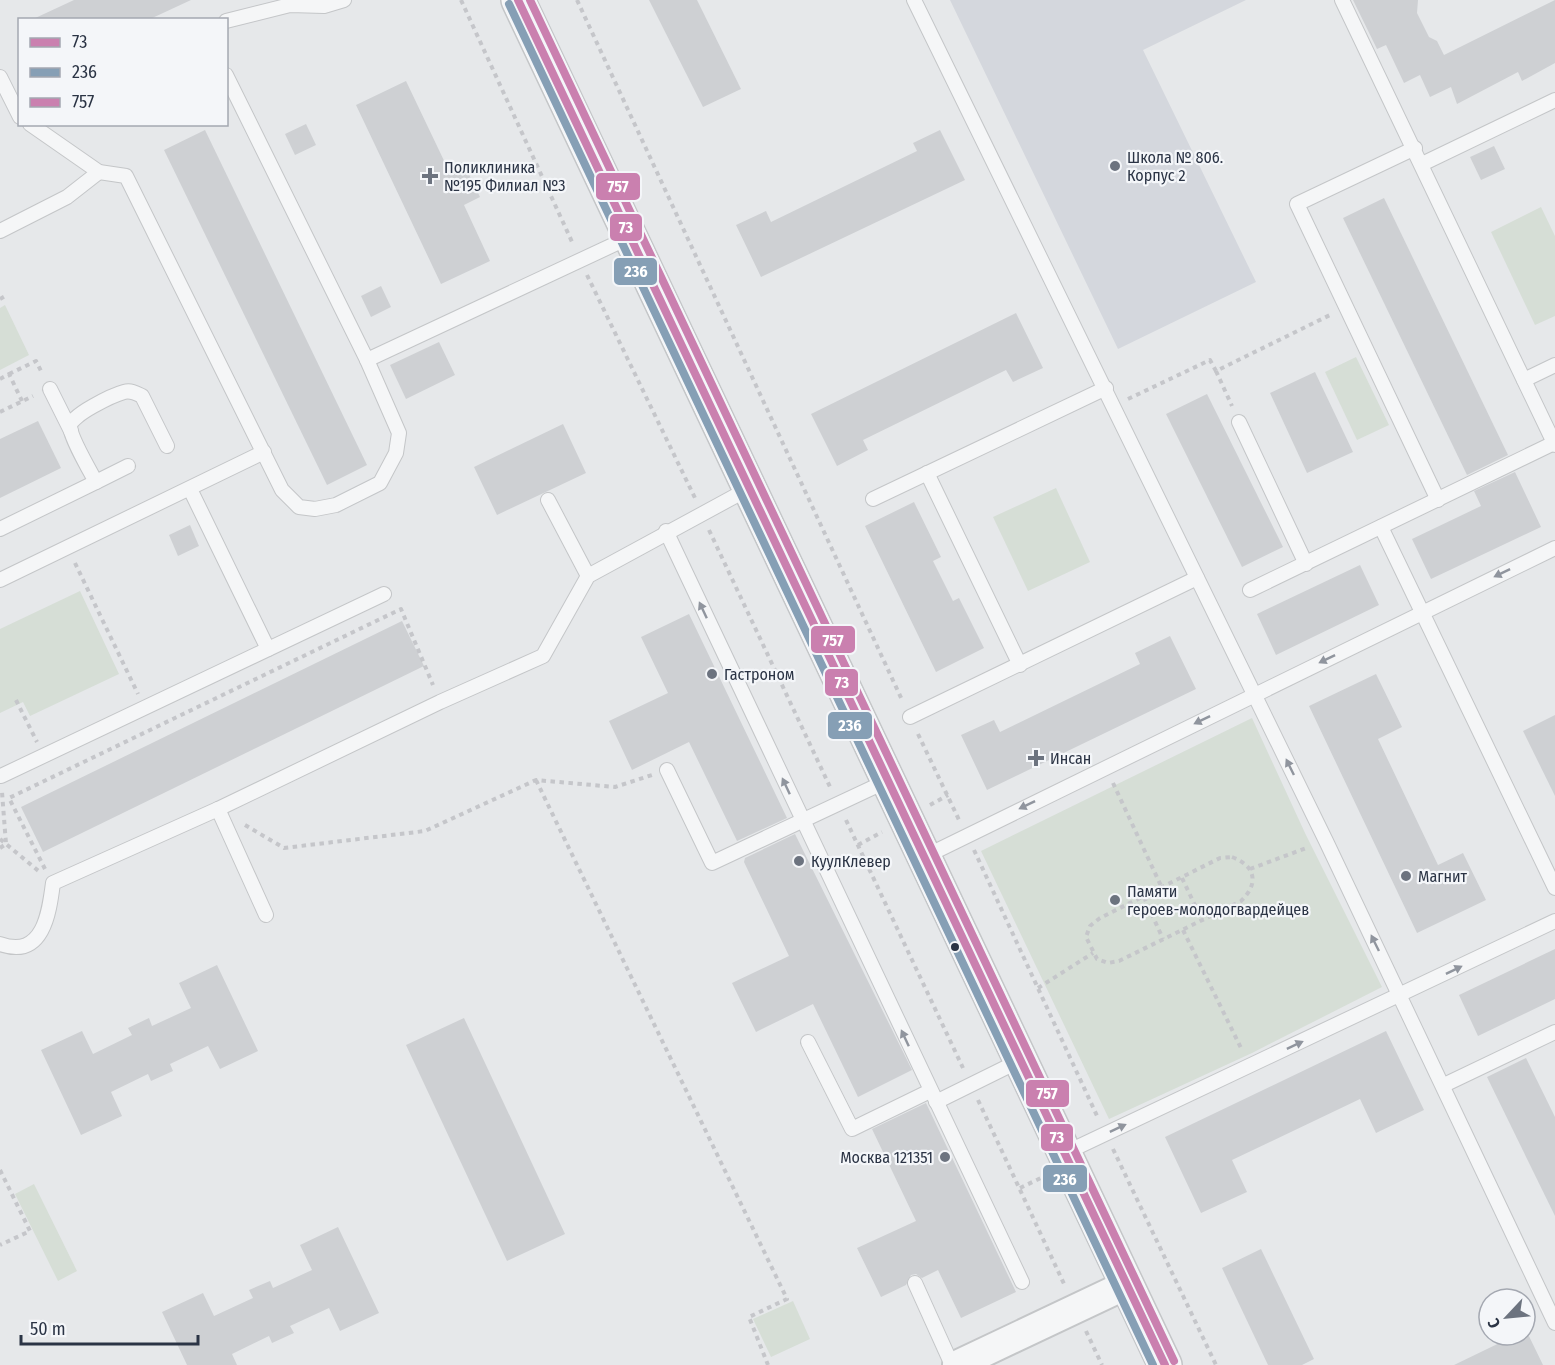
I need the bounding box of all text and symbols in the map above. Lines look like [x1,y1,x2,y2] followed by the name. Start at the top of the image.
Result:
[18,18,228,126] legend
[72,31,87,53] text: 73
[72,61,97,83] text: 236
[72,91,94,113] text: 757
[1127,148,1223,185] place label: Школа № 806. Корпус 2
[444,158,566,195] place label: Поликлиника №195 Филиал №3
[1108,159,1122,173] marker: Школа № 806. Корпус 2
[421,167,439,185] marker: Поликлиника №195 Филиал №3
[595,172,641,201] line badge: 757
[608,177,629,196] text: 757
[609,213,643,242] line badge: 73
[619,218,634,237] text: 73
[613,257,658,286] line badge: 236
[623,262,648,281] text: 236
[1494,569,1511,578] one-way arrow
[698,601,707,618] one-way arrow
[810,625,856,654] line badge: 757
[823,631,844,650] text: 757
[1318,653,1336,663] one-way arrow
[724,665,795,684] place label: Гастроном
[705,667,719,681] marker: Гастроном
[824,668,859,697] line badge: 73
[835,673,850,692] text: 73
[827,711,873,740] line badge: 236
[1193,715,1210,724] one-way arrow
[837,716,862,735] text: 236
[1027,749,1045,767] marker: Инсан
[1050,749,1091,768] place label: Инсан
[1286,759,1295,776] one-way arrow
[782,777,791,794] one-way arrow
[1018,801,1035,810] one-way arrow
[811,852,891,871] place label: КуулКлевер
[792,854,806,868] marker: КуулКлевер
[1418,867,1468,886] place label: Магнит
[1399,869,1413,883] marker: Магнит
[1127,882,1309,919] place label: Памяти героев-молодогвардейцев
[1108,893,1122,907] marker: Памяти героев-молодогвардейцев
[1371,934,1380,951] one-way arrow
[949,941,961,953] unlabelled marker
[1445,966,1462,975] one-way arrow
[901,1030,910,1047] one-way arrow
[1286,1041,1303,1050] one-way arrow
[1025,1079,1070,1108] line badge: 757
[1037,1084,1058,1103] text: 757
[1040,1123,1074,1152] line badge: 73
[1110,1123,1128,1133] one-way arrow
[1050,1128,1065,1147] text: 73
[840,1148,933,1167] place label: Москва 121351
[938,1150,952,1164] marker: Москва 121351
[1042,1164,1088,1193] line badge: 236
[1052,1170,1077,1189] text: 236
[1477,1287,1537,1347] north arrow
[21,1308,198,1346] scale bar
[1483,1315,1504,1331] text: С
[30,1318,66,1340] text: 50 m

